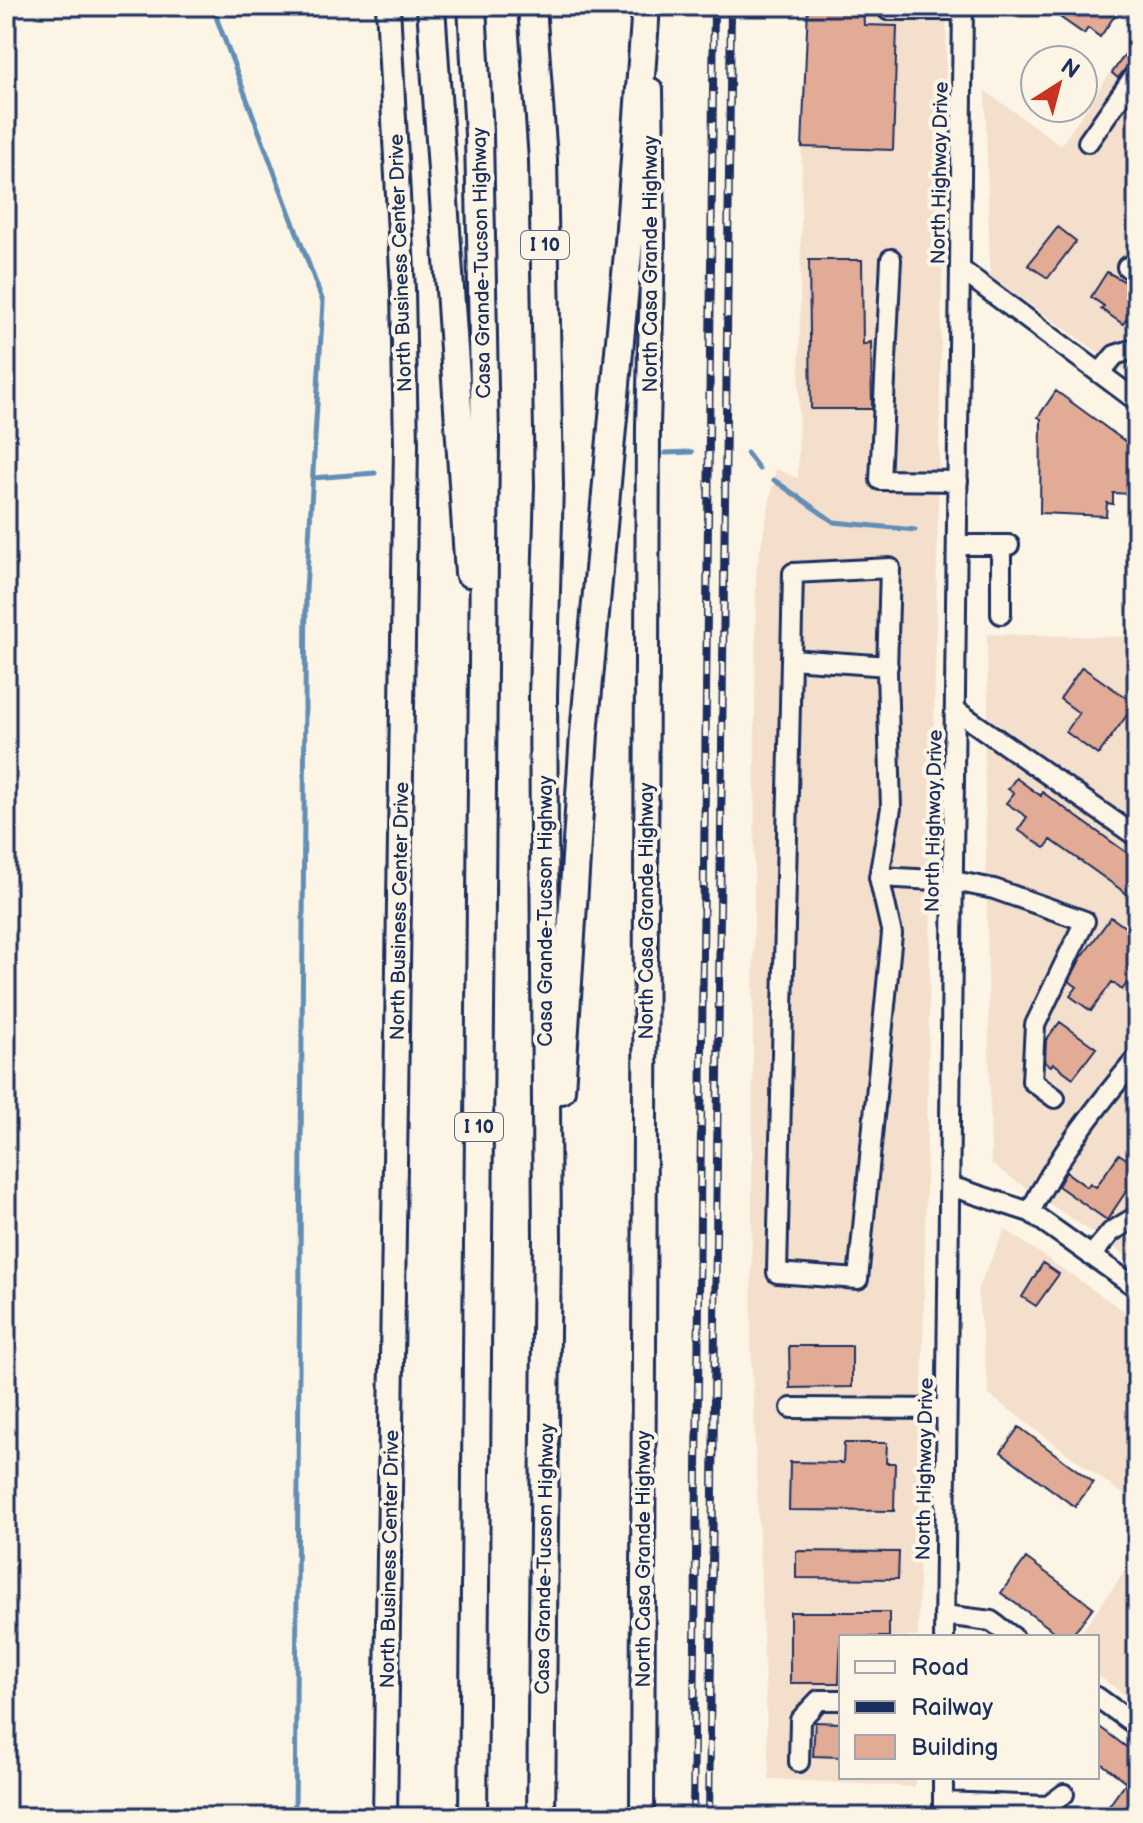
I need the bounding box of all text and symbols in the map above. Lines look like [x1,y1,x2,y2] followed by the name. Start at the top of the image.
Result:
[1019,44,1099,124] north arrow
[1055,53,1084,85] text: N
[926,81,954,265] street label: North Highway Drive
[468,127,496,399] street label: Casa Grande-Tucson Highway
[384,133,418,393] street label: North Business Center Drive
[639,135,663,393] street label: North Casa Grande Highway
[521,231,569,259] road number: I 10
[920,729,948,913] street label: North Highway Drive
[534,775,558,1047] street label: Casa Grande-Tucson Highway
[386,781,414,1041] street label: North Business Center Drive
[635,782,659,1040] street label: North Casa Grande Highway
[455,1113,503,1141] road number: I 10
[911,1377,939,1561] street label: North Highway Drive
[531,1423,559,1695] street label: Casa Grande-Tucson Highway
[376,1429,404,1689] street label: North Business Center Drive
[632,1430,656,1688] street label: North Casa Grande Highway
[839,1635,1099,1779] legend
[911,1653,969,1682] text: Road
[911,1693,993,1722] text: Railway
[911,1733,998,1762] text: Building

